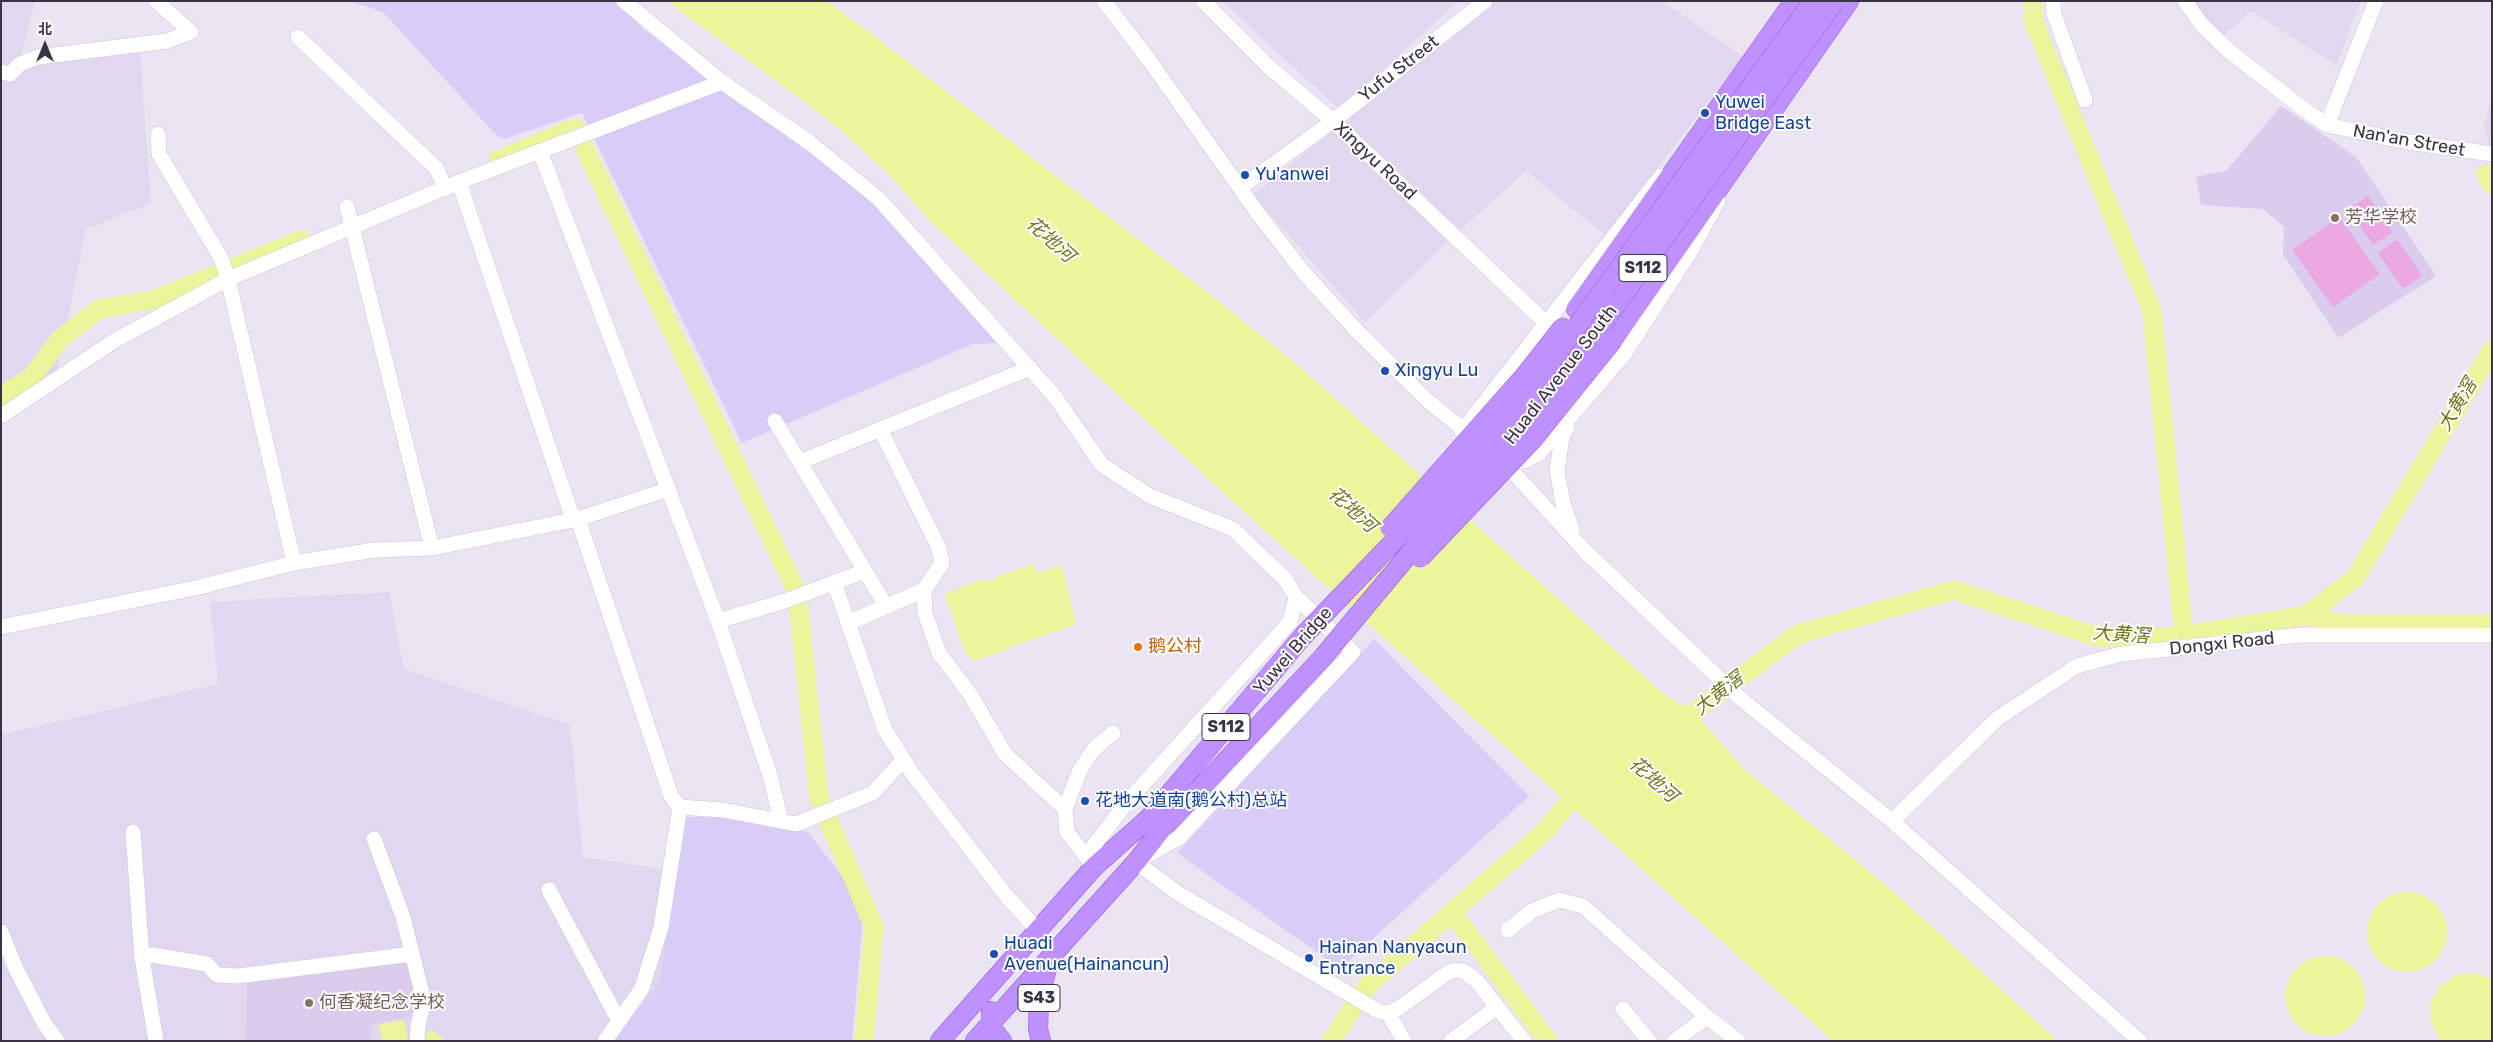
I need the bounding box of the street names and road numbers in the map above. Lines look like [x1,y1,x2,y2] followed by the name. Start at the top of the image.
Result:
[1355,31,1443,107] street label: Yufu Street
[1329,117,1421,205] street label: Xingyu Road
[2351,121,2467,161] street label: Nan'an Street
[1619,254,1667,282] road number: S112
[1500,301,1622,449] street label: Huadi Avenue South
[1249,603,1337,699] street label: Yuwei Bridge
[2168,628,2276,660] street label: Dongxi Road
[1202,714,1250,740] road number: S112
[1018,984,1060,1011] road number: S43

